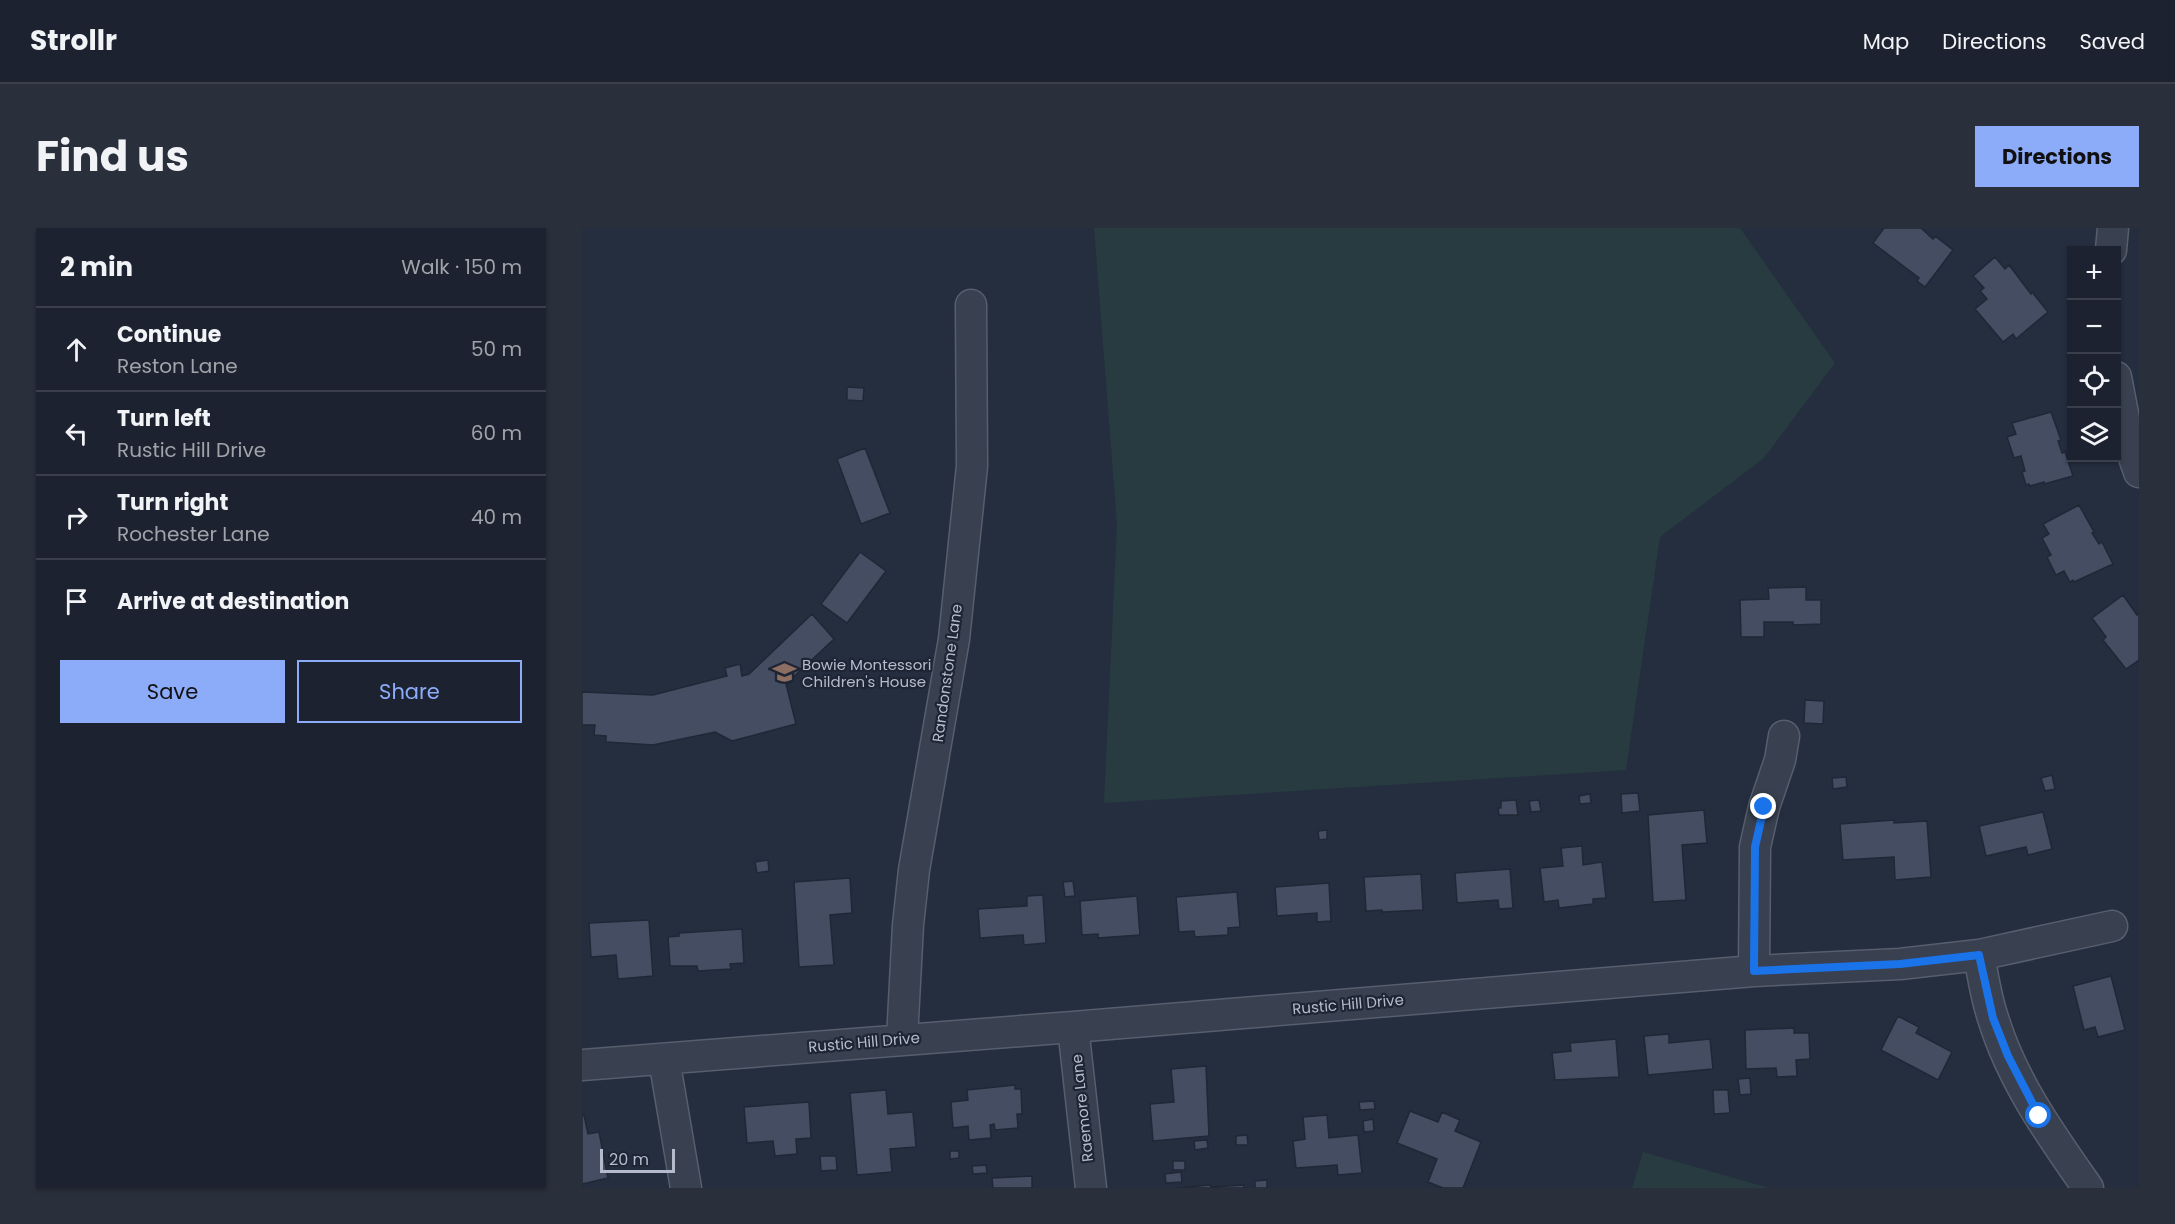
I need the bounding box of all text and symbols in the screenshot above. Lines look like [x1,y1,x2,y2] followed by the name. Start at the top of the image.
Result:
[30,21,117,60] text: Strollr
[1863,27,1909,56] text: Map
[1942,27,2046,56] text: Directions
[2079,27,2145,56] text: Saved
[1975,126,2139,187] button: Directions
[36,127,189,186] text: Find us
[2067,246,2121,462] map controls
[2067,246,2121,300] button: +
[60,249,133,285] text: 2 min
[401,253,522,281] text: Walk · 150 m
[2067,300,2121,354] button: −
[117,319,221,350] text: Continue
[60,333,93,366] icon: ahead
[471,335,522,363] text: 50 m
[117,352,238,380] text: Reston Lane
[2067,354,2121,408] button: locate
[117,403,211,434] text: Turn left
[2067,408,2121,462] button: layers
[60,417,93,450] icon: left
[471,419,522,447] text: 60 m
[117,436,266,464] text: Rustic Hill Drive
[117,487,228,518] text: Turn right
[60,501,93,534] icon: right
[471,503,522,531] text: 40 m
[117,520,270,548] text: Rochester Lane
[60,585,93,618] icon: arrive
[117,586,349,617] text: Arrive at destination
[927,602,967,744] street label: Randonstone Lane
[802,654,932,692] place label: Bowie Montessori Children's House
[60,660,285,723] button: Save
[297,660,522,723] button: Share
[771,660,797,686] school or university icon: Bowie Montessori Children's House
[1750,793,1776,819] route end
[1291,989,1405,1019] street label: Rustic Hill Drive
[807,1027,921,1057] street label: Rustic Hill Drive
[1066,1053,1098,1163] street label: Raemore Lane
[2025,1102,2051,1128] route start
[600,1146,675,1174] scale bar
[609,1148,649,1171] text: 20 m

